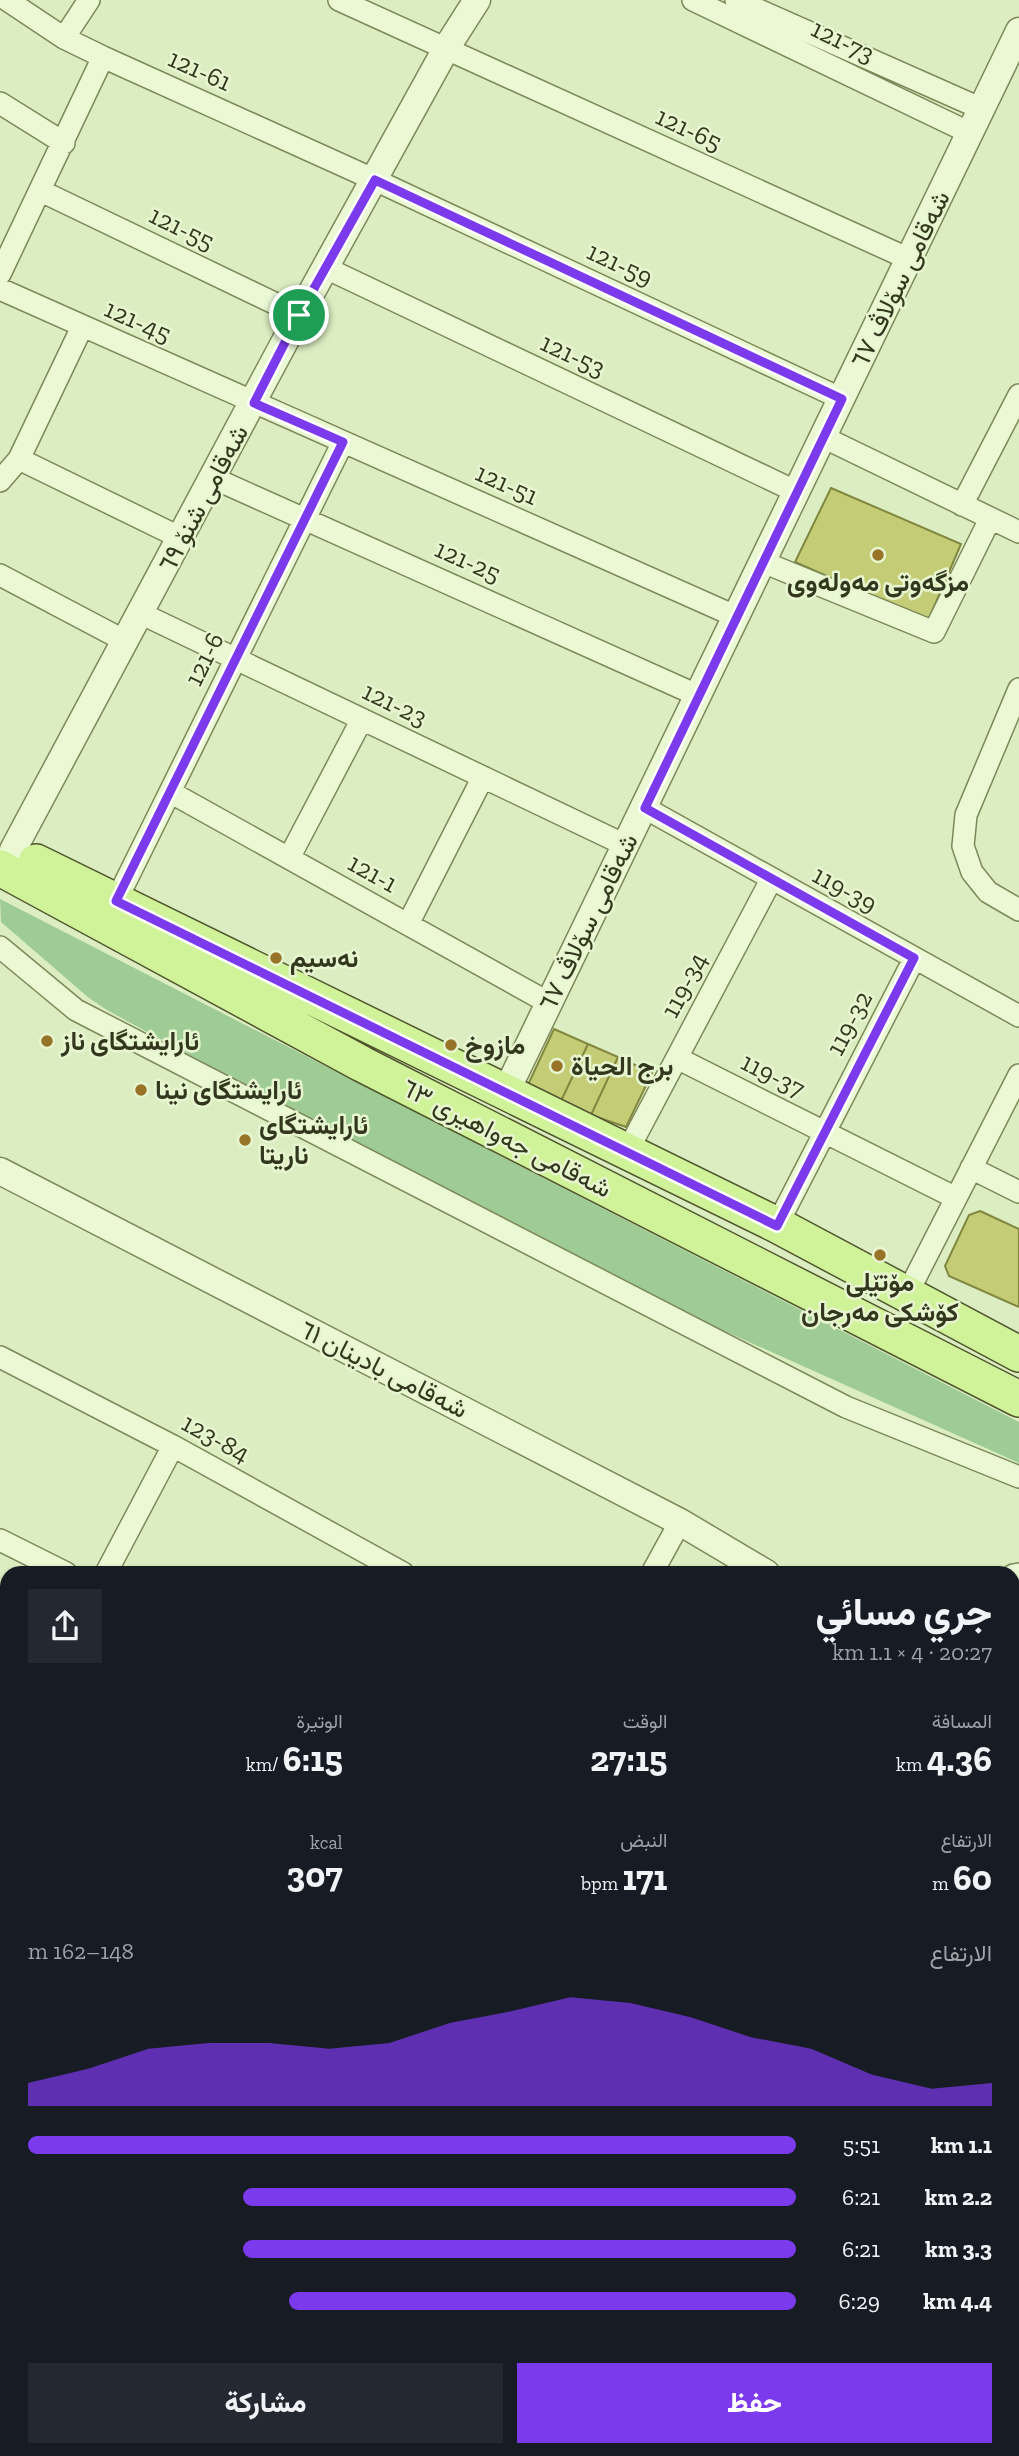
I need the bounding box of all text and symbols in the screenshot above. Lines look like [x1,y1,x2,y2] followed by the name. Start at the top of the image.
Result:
[806,12,880,70] street label: 121-73
[163,42,237,98] street label: 121-61
[651,100,727,158] street label: 121-65
[843,185,957,373] street label: شەقامی سۆلاڤ ٦٧
[144,199,220,257] street label: 121-55
[582,235,658,293] street label: 121-59
[269,285,329,345] pin
[100,292,176,350] street label: 121-45
[280,296,318,334] icon: arrive
[535,326,611,384] street label: 121-53
[151,419,255,577] street label: شەقامی شنۆ ٦٩
[471,456,543,512] street label: 121-51
[430,532,506,590] street label: 121-25
[870,547,886,563] marker: مزگەوتی مەولەوی
[787,566,969,598] place label: مزگەوتی مەولەوی
[177,627,231,691] street label: 121-6
[357,675,433,733] street label: 121-23
[531,828,645,1016] street label: شەقامی سۆلاڤ ٦٧
[343,846,403,900] street label: 121-1
[807,858,883,920] street label: 119-39
[290,942,358,975] place label: نەسیم
[654,947,714,1023] street label: 119-34
[268,950,284,966] marker: نەسیم
[819,985,879,1061] street label: 119-32
[60,1025,199,1057] place label: ئارایشتگای ناز
[465,1029,525,1063] place label: مازوخ
[39,1033,55,1049] marker: ئارایشتگای ناز
[443,1037,459,1053] marker: مازوخ
[736,1045,810,1105] street label: 119-37
[571,1050,674,1084] place label: برج الحياة
[549,1058,565,1074] marker: برج الحياة
[397,1071,617,1205] street label: شەقامی جەواهیری ٦٣
[155,1074,302,1106] place label: ئارایشتگای نینا
[133,1082,149,1098] marker: ئارایشتگای نینا
[259,1109,368,1171] place label: ئارایشتگای ناریتا
[237,1132,253,1148] marker: ئارایشتگای ناریتا
[872,1247,888,1263] marker: مۆتێلی کۆشکی مەرجان
[801,1266,959,1328] place label: مۆتێلی کۆشکی مەرجان
[295,1313,473,1425] street label: شەقامی بادینان ٦١
[176,1406,256,1470] street label: 123-84
[28,1589,102,1663] button: share
[816,1589,992,1635] text: جري مسائي
[832,1638,992,1666] text: 20:27 · 4 × 1.1 km
[296,1710,343,1733] text: الوتيرة
[623,1710,667,1733] text: الوقت
[932,1710,992,1733] text: المسافة
[283,1738,343,1780] text: 6:15
[590,1738,667,1780] text: 27:15
[927,1738,992,1780] text: 4.36
[246,1753,283,1776] text: /km
[896,1753,927,1776] text: km
[620,1829,667,1852] text: النبض
[940,1829,992,1852] text: الارتفاع
[310,1831,343,1854] text: kcal
[287,1854,343,1896] text: 307
[622,1857,667,1899] text: 171
[953,1857,992,1899] text: 60
[581,1872,622,1895] text: bpm
[932,1872,953,1895] text: m
[28,1937,134,1965] text: 148–162 m
[930,1939,992,1967] text: الارتفاع
[842,2131,880,2159] text: 5:51
[931,2131,992,2159] text: 1.1 km
[842,2183,880,2211] text: 6:21
[925,2183,992,2211] text: 2.2 km
[842,2235,880,2263] text: 6:21
[925,2235,992,2263] text: 3.3 km
[839,2287,880,2315] text: 6:29
[923,2287,992,2315] text: 4.4 km
[28,2363,503,2443] button: مشاركة
[517,2363,992,2443] button: حفظ

